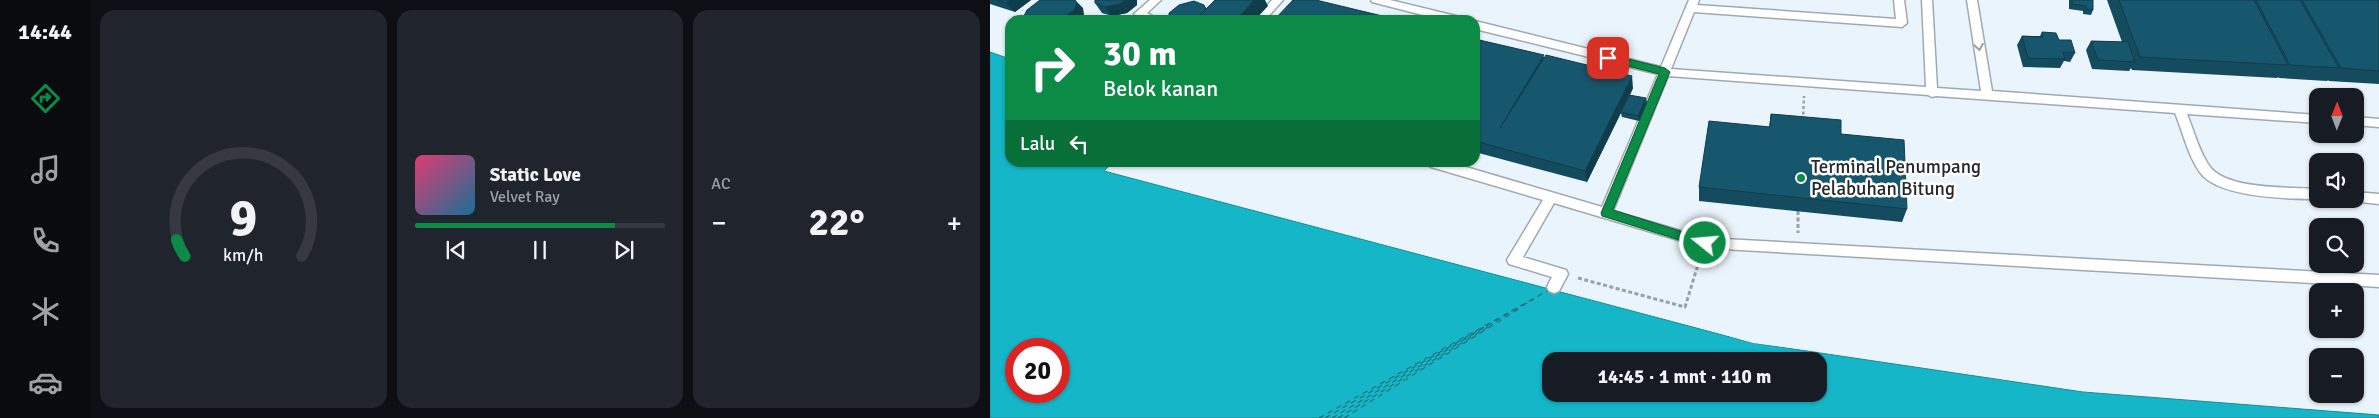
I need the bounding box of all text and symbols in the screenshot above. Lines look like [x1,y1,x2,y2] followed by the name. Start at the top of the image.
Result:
[18,18,72,45] text: 14:44
[1103,32,1177,75] text: 30 m
[1020,35,1085,100] icon: right
[1587,37,1629,79] pin
[1974,43,1984,52] one-way arrow
[1594,44,1622,72] icon: arrive
[1103,75,1218,102] text: Belok kanan
[28,81,63,116] icon: directions
[2309,88,2364,142] north arrow
[2309,88,2364,403] map controls
[1065,130,1093,158] icon: left
[1020,132,1055,156] text: Lalu
[28,152,63,187] icon: music
[2309,153,2364,208] button: sound
[1811,155,1981,201] place label: Terminal Penumpang Pelabuhan Bitung
[490,163,581,187] text: Static Love
[1795,172,1807,184] marker: Terminal Penumpang Pelabuhan Bitung
[711,174,731,194] text: AC
[229,186,257,250] text: 9
[490,187,560,207] text: Velvet Ray
[809,199,865,246] text: 22°
[711,206,726,240] text: −
[947,206,962,240] text: +
[1678,216,1730,268] position arrow
[2309,218,2364,273] button: search
[28,223,63,258] icon: phone
[442,236,470,264] icon: previous
[526,236,554,264] icon: pause
[610,236,638,264] icon: next
[223,244,264,266] text: km/h
[2309,283,2364,338] button: +
[28,294,63,329] icon: climate
[1005,338,1070,403] speed limit sign: 20
[2309,348,2364,403] button: −
[28,365,63,400] icon: car
[1598,365,1771,389] text: 14:45 · 1 mnt · 110 m

